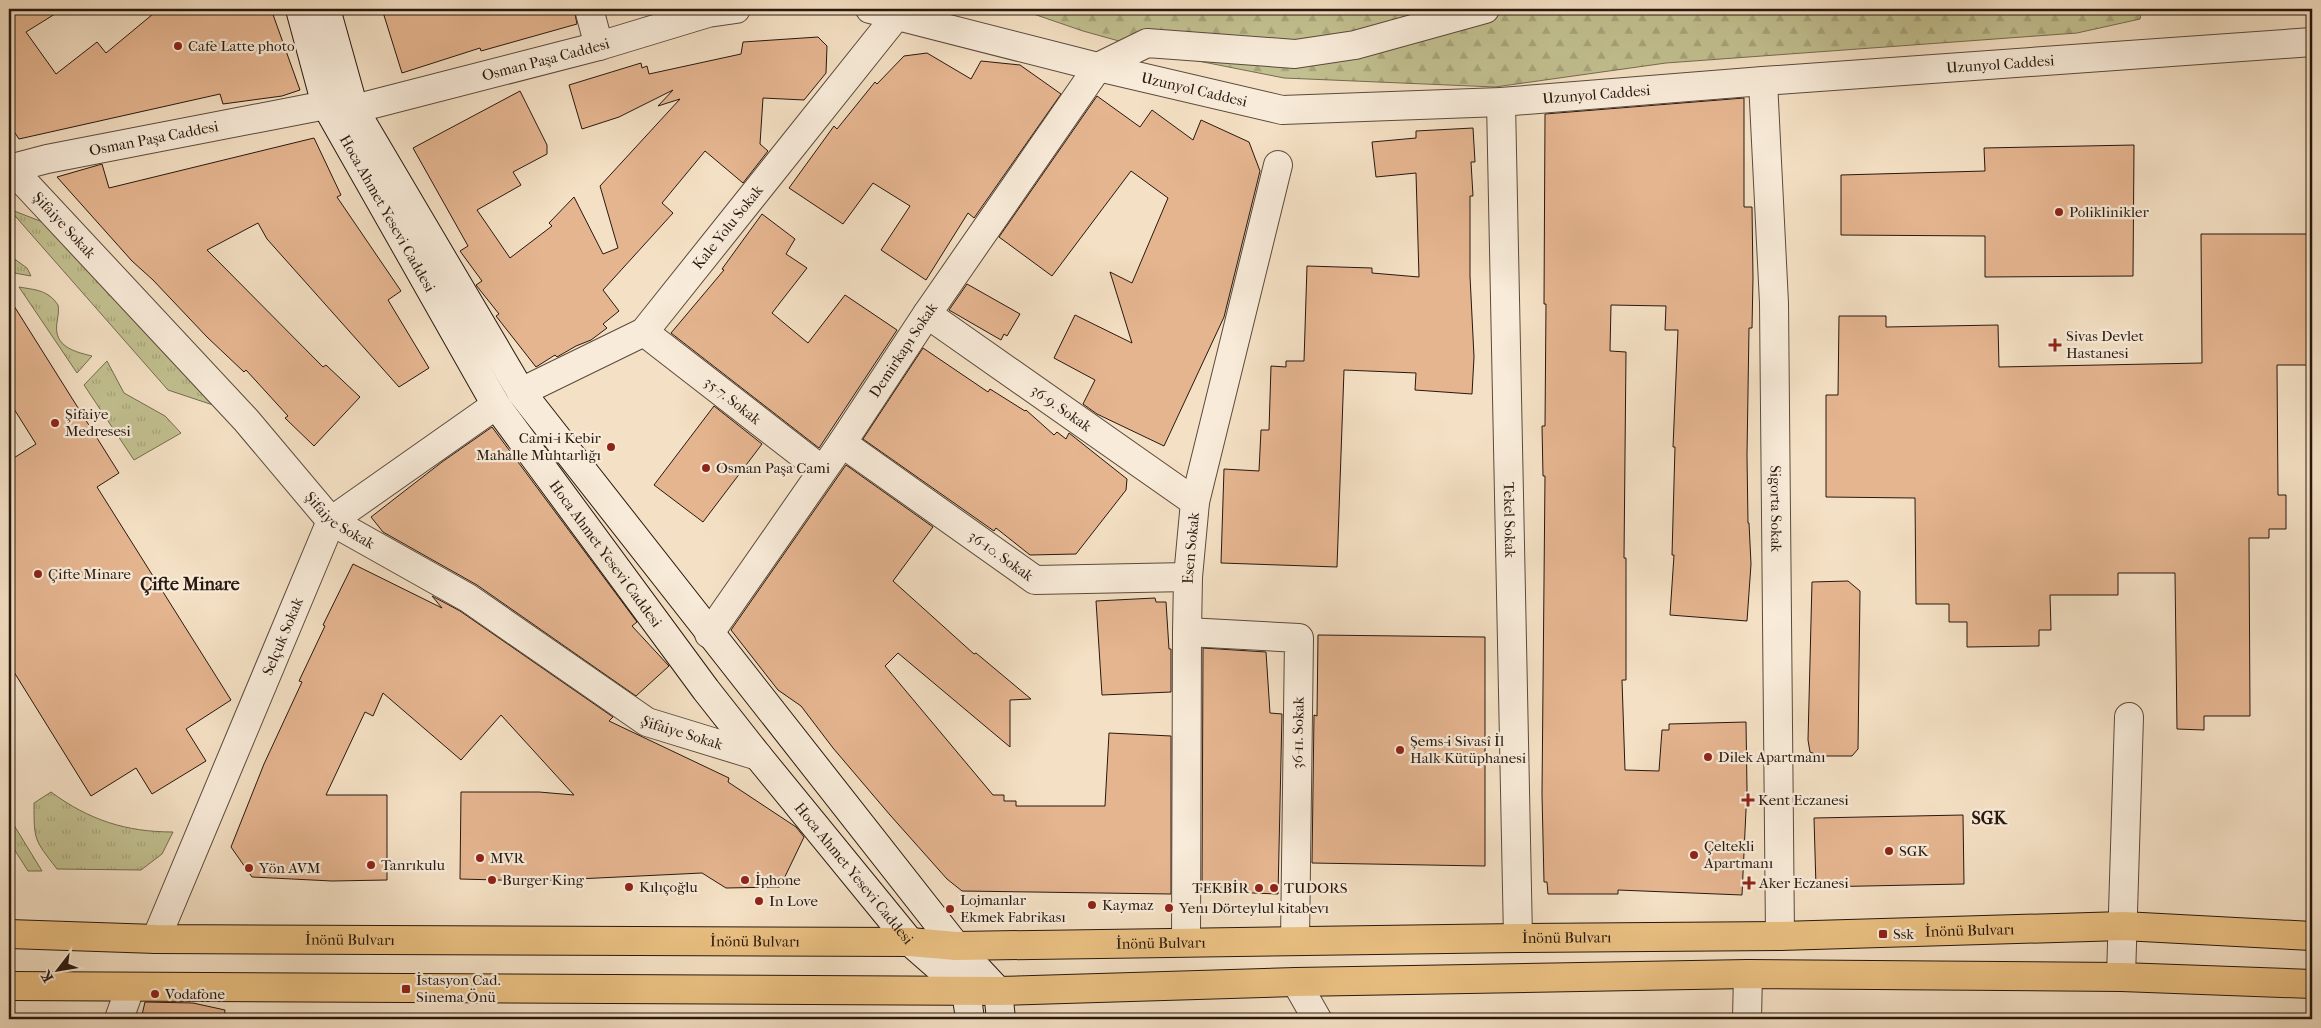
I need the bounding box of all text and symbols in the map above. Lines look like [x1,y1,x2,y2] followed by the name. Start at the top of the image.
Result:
[480,34,612,85] street label: Osman Paşa Caddesi
[188,37,295,55] place label: Cafe Latte photo
[172,40,184,52] marker: Cafe Latte photo
[1945,51,2055,77] street label: Uzunyol Caddesi
[1139,68,1250,111] street label: Uzunyol Caddesi
[1542,81,1652,108] street label: Uzunyol Caddesi
[88,117,220,160] street label: Osman Paşa Caddesi
[336,132,439,296] street label: Hoca Ahmet Yesevi Caddesi
[689,181,767,273] street label: Kale Yolu Sokak
[29,188,100,262] street label: Şifaiye Sokak
[2069,203,2149,221] place label: Poliklinikler
[2053,206,2065,218] marker: Poliklinikler
[865,299,941,401] street label: Demirkapı Sokak
[2066,327,2145,362] place label: Sivas Devlet Hastanesi
[2048,338,2062,352] marker: Sivas Devlet Hastanesi
[700,373,765,429] street label: 35-7. Sokak
[1028,381,1095,436] street label: 36-9. Sokak
[65,405,131,440] place label: Şifaiye Medresesi
[49,417,61,429] marker: Şifaiye Medresesi
[476,429,602,464] place label: Cami-i Kebir Mahalle Muhtarlığı
[605,441,617,453] marker: Cami-i Kebir Mahalle Muhtarlığı
[716,459,831,477] place label: Osman Paşa Cami
[700,462,712,474] marker: Osman Paşa Cami
[1767,465,1785,553] street label: Sigorta Sokak
[546,477,666,631] street label: Hoca Ahmet Yesevi Caddesi
[1500,482,1519,558] street label: Tekel Sokak
[301,488,378,553] street label: Şifaiye Sokak
[1179,511,1203,584] street label: Esen Sokak
[965,527,1037,585] street label: 36-10. Sokak
[48,565,131,583] place label: Çifte Minare
[32,568,44,580] marker: Çifte Minare
[140,574,240,596] district label: Çifte Minare
[258,595,307,678] street label: Selçuk Sokak
[1288,696,1308,769] street label: 36-11. Sokak
[637,712,725,754] street label: Şifaiye Sokak
[1410,732,1527,767] place label: Şems-i Sivasî İl Halk Kütüphanesi
[1394,744,1406,756] marker: Şems-i Sivasî İl Halk Kütüphanesi
[1718,748,1826,766] place label: Dilek Apartmanı
[1702,751,1714,763] marker: Dilek Apartmanı
[1758,791,1849,809] place label: Kent Eczanesi
[1742,794,1754,806] marker: Kent Eczanesi
[791,799,918,948] street label: Hoca Ahmet Yesevi Caddesi
[1971,808,2008,829] district label: SGK
[1703,837,1774,872] place label: Çeltekli Apartmanı
[1899,842,1929,860] place label: SGK
[1883,845,1895,857] marker: SGK
[490,849,526,867] place label: MVR
[1688,849,1700,861] marker: Çeltekli Apartmanı
[474,852,486,864] marker: MVR
[381,856,446,874] place label: Tanrıkulu
[258,859,321,877] place label: Yön AVM
[365,859,377,871] marker: Tanrıkulu
[243,862,255,874] marker: Yön AVM
[502,871,585,889] place label: Burger King
[755,871,801,889] place label: İphone
[486,874,498,886] marker: Burger King
[739,874,751,886] marker: İphone
[1758,874,1849,892] place label: Aker Eczanesi
[1743,877,1755,889] marker: Aker Eczanesi
[639,878,698,896] place label: Kılıçoğlu
[1192,879,1250,897] place label: TEKBİR
[1284,879,1348,897] place label: TUDORS
[623,881,635,893] marker: Kılıçoğlu
[1253,882,1265,894] marker: TEKBİR
[1268,882,1280,894] marker: TUDORS
[960,891,1066,926] place label: Lojmanlar Ekmek Fabrikası
[769,892,818,910] place label: In Love
[753,895,765,907] marker: In Love
[1102,896,1154,914] place label: Kaymaz
[1086,899,1098,911] marker: Kaymaz
[1178,899,1329,917] place label: Yenı Dörteylul kitabevı
[1163,902,1175,914] marker: Yenı Dörteylul kitabevı
[944,903,956,915] marker: Lojmanlar Ekmek Fabrikası
[1925,920,2015,941] street label: İnönü Bulvarı
[1893,925,1914,943] place label: Ssk
[1522,928,1612,947] street label: İnönü Bulvarı
[1877,928,1889,940] marker: Ssk
[305,931,395,949] street label: İnönü Bulvarı
[710,932,800,951] street label: İnönü Bulvarı
[1116,933,1206,953] street label: İnönü Bulvarı
[32,946,82,996] north arrow
[37,967,57,985] text: K
[416,971,501,1006] place label: İstasyon Cad. Sinema Önü
[400,983,412,995] marker: İstasyon Cad. Sinema Önü
[164,985,225,1003] place label: Vodafone
[149,988,161,1000] marker: Vodafone

